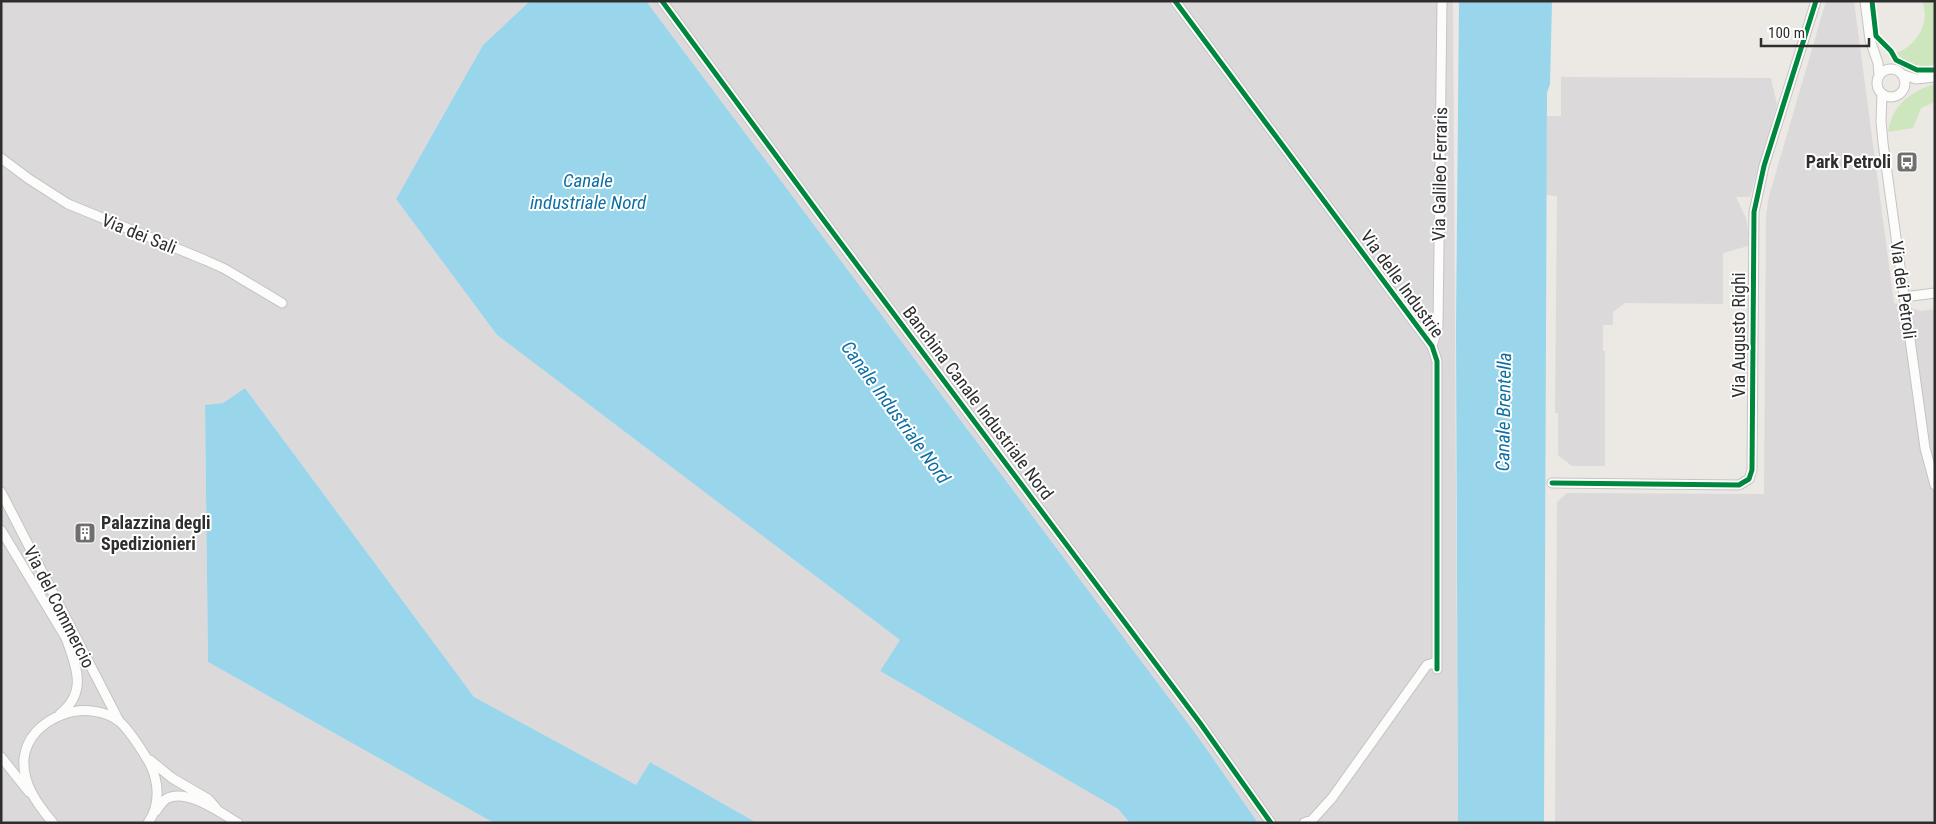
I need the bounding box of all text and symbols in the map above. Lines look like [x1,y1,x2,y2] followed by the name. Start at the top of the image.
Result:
[1761,15,1868,47] scale bar
[1768,24,1805,42] text: 100 m
[1428,107,1451,241] street label: Via Galileo Ferraris
[1895,150,1919,174] bus stop icon: Park Petroli
[1806,151,1891,172] place label: Park Petroli
[530,169,647,214] water label: Canale industriale Nord
[99,209,180,258] street label: Via dei Sali
[1356,226,1448,341] street label: Via delle Industrie
[1886,240,1921,340] street label: Via dei Petroli
[1728,272,1749,398] street label: Via Augusto Righi
[899,302,1058,503] street label: Banchina Canale Industriale Nord
[836,336,956,489] water label: Canale Industriale Nord
[1491,352,1516,472] water label: Canale Brentella
[101,512,211,554] place label: Palazzina degli Spedizionieri
[73,521,97,545] building icon: Palazzina degli Spedizionieri
[20,542,99,671] street label: Via del Commercio

